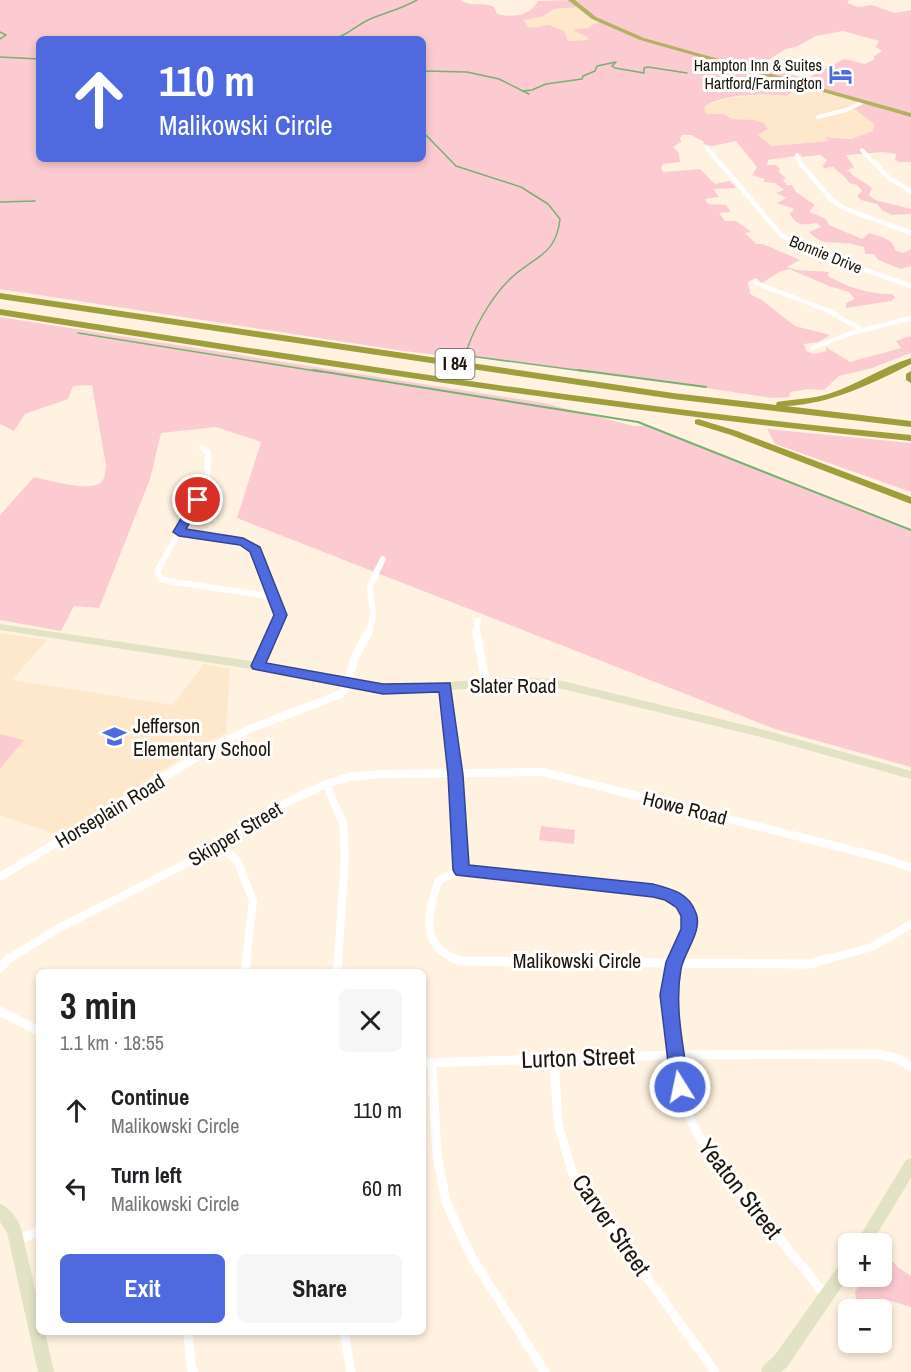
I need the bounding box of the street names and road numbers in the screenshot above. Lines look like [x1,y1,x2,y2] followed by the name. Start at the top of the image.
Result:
[786,229,866,279] street label: Bonnie Drive
[436,349,474,379] road number: I 84
[470,672,556,699] street label: Slater Road
[50,767,169,854] street label: Horseplain Road
[640,784,730,831] street label: Howe Road
[183,795,287,872] street label: Skipper Street
[513,947,641,974] street label: Malikowski Circle
[521,1039,636,1075] street label: Lurton Street
[692,1132,790,1245] street label: Yeaton Street
[565,1167,659,1282] street label: Carver Street

